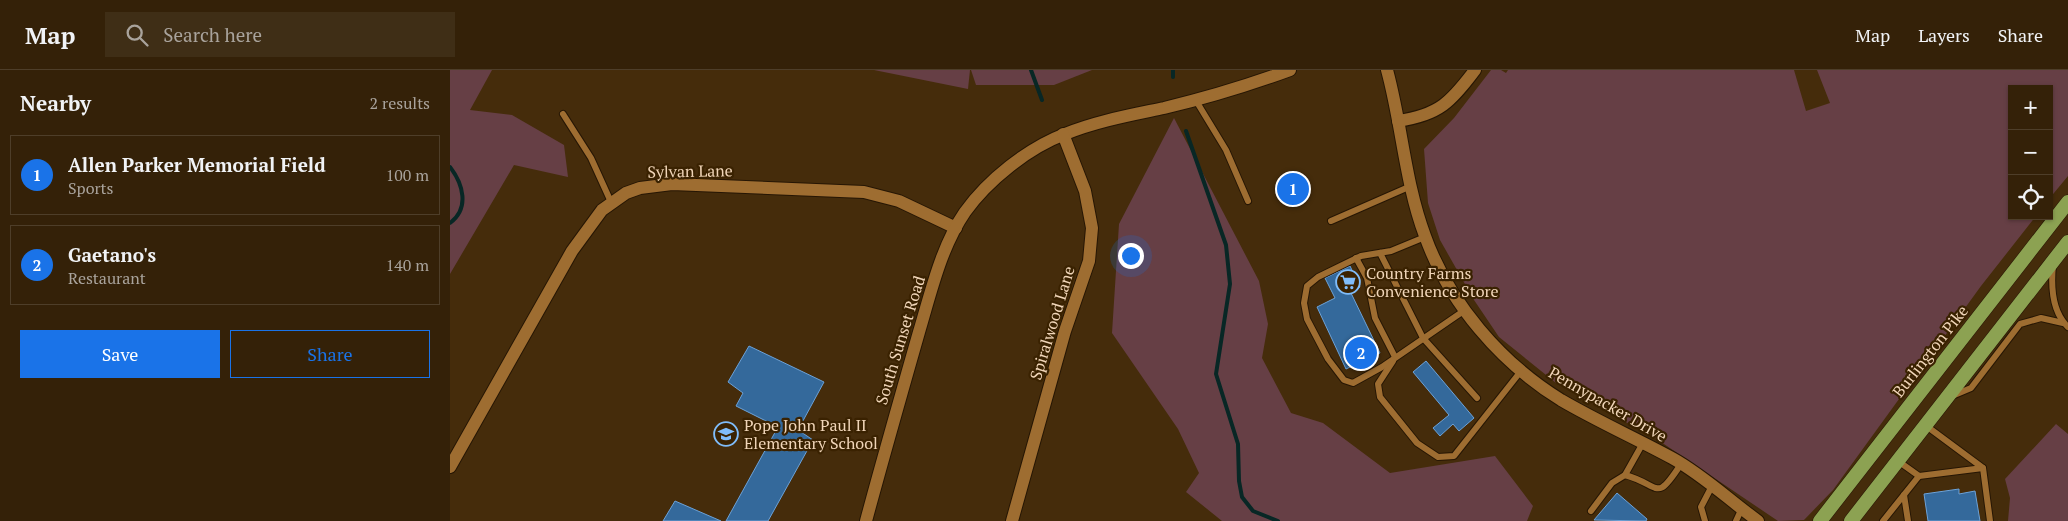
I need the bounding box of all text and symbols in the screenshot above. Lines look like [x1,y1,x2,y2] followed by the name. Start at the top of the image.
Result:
[105,12,455,57] search box
[25,19,75,51] text: Map
[123,21,151,49] icon: search
[163,22,262,47] text: Search here
[1855,23,1890,47] text: Map
[1918,23,1970,47] text: Layers
[1998,23,2043,47] text: Share
[2008,85,2053,220] map controls
[2008,85,2053,130] button: +
[20,89,91,117] text: Nearby
[370,92,430,114] text: 2 results
[2008,130,2053,175] button: −
[68,152,326,177] text: Allen Parker Memorial Field
[647,159,733,183] street label: Sylvan Lane
[32,164,42,186] text: 1
[386,164,429,186] text: 100 m
[1277,170,1309,208] pin: 1
[2008,175,2053,220] button: locate
[68,177,114,199] text: Sports
[68,242,156,267] text: Gaetano's
[1118,243,1144,269] your location
[32,254,42,276] text: 2
[386,254,429,276] text: 140 m
[1366,262,1499,302] place label: Country Farms Convenience Store
[1024,263,1080,383] street label: Spiralwood Lane
[68,267,146,289] text: Restaurant
[1335,269,1361,295] supermarket icon: Country Farms Convenience Store
[870,273,930,407] street label: South Sunset Road
[1887,300,1973,402] street label: Burlington Pike
[20,330,220,378] button: Save
[230,330,430,378] button: Share
[1345,334,1377,372] pin: 2
[1545,361,1671,447] street label: Pennypacker Drive
[744,414,878,454] place label: Pope John Paul II Elementary School
[713,421,739,447] school or university icon: Pope John Paul II Elementary School

